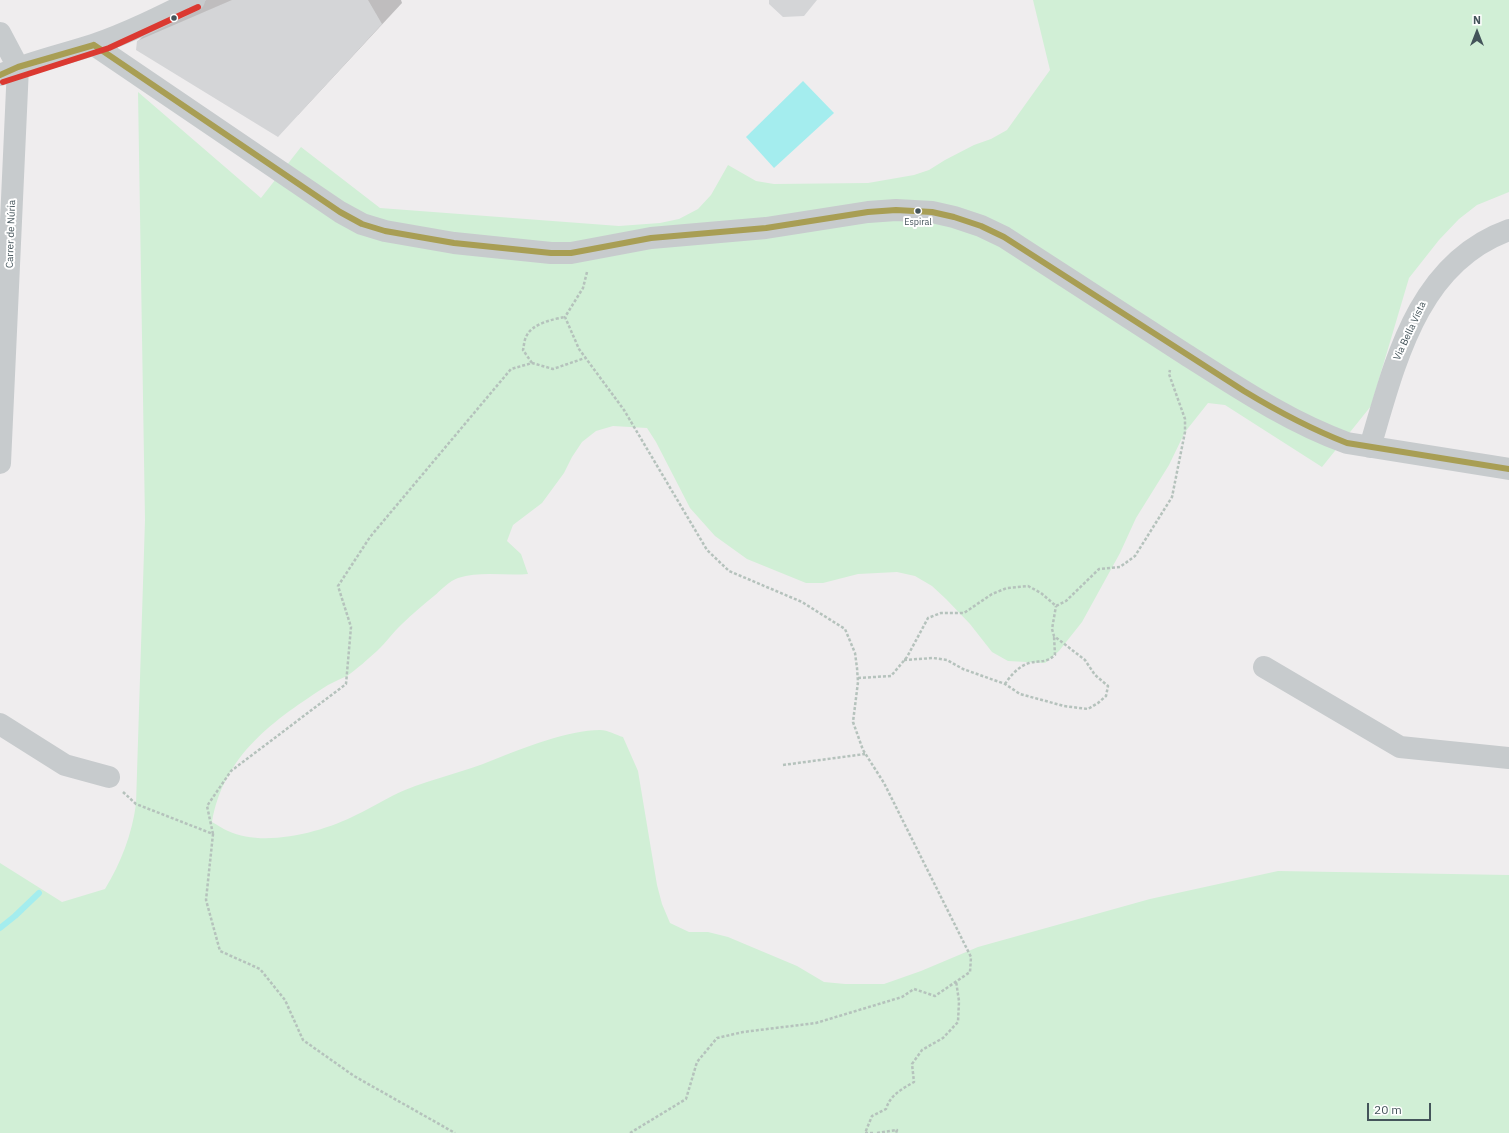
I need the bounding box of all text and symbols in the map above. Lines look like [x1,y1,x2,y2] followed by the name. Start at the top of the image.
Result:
[1457,12,1497,52] north arrow
[169,13,179,23] unlabelled marker
[1473,13,1481,27] text: N
[4,200,18,268] street label: Carrer de Núria
[913,206,923,216] marker: Espiral
[904,217,932,227] place label: Espiral
[1391,300,1429,362] street label: Via Bella Vista
[1369,1095,1433,1121] scale bar
[1374,1102,1402,1117] text: 20 m

